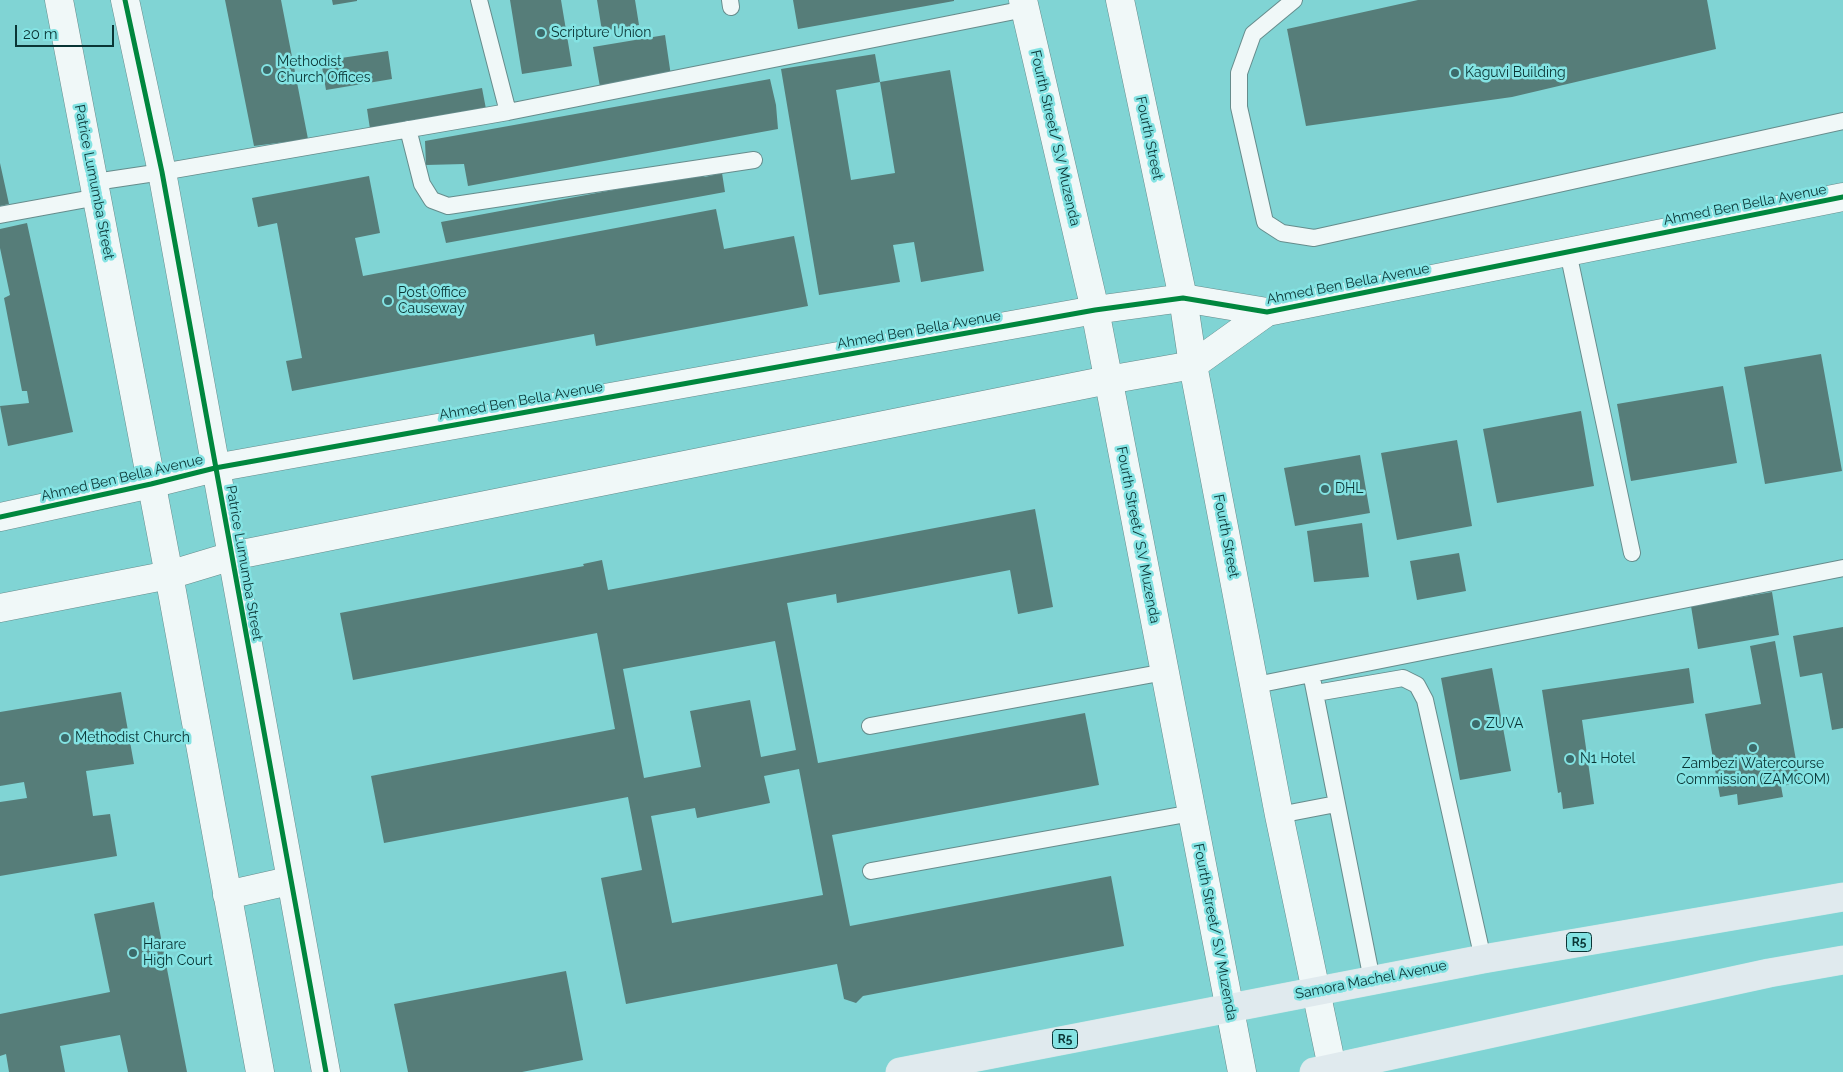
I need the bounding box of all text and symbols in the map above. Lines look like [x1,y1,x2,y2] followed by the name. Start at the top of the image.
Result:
[18,15,116,47] scale bar
[23,25,58,43] text: 20 m
[551,25,651,41] place label: Scripture Union
[535,27,547,39] marker: Scripture Union
[1027,48,1083,228] street label: Fourth Street/ S.V Muzenda
[277,54,371,86] place label: Methodist Church Offices
[261,64,273,76] marker: Methodist Church Offices
[1465,65,1566,81] place label: Kaguvi Building
[1449,67,1461,79] marker: Kaguvi Building
[1132,95,1166,181] street label: Fourth Street
[71,103,117,261] street label: Patrice Lumumba Street
[1662,181,1828,229] street label: Ahmed Ben Bella Avenue
[1265,260,1431,308] street label: Ahmed Ben Bella Avenue
[398,285,467,318] place label: Post Office Causeway
[382,295,394,307] marker: Post Office Causeway
[836,307,1002,353] street label: Ahmed Ben Bella Avenue
[438,378,604,424] street label: Ahmed Ben Bella Avenue
[1113,445,1163,625] street label: Fourth Street/ S.V Muzenda
[39,451,205,505] street label: Ahmed Ben Bella Avenue
[1335,481,1364,497] place label: DHL
[1319,483,1331,495] marker: DHL
[222,484,266,642] street label: Patrice Lumumba Street
[1210,493,1242,579] street label: Fourth Street
[1486,716,1524,732] place label: ZUVA
[1470,718,1482,730] marker: ZUVA
[75,730,190,746] place label: Methodist Church
[59,732,71,744] marker: Methodist Church
[1747,742,1759,754] marker: Zambezi Watercourse Commission (ZAMCOM)
[1580,751,1635,767] place label: N1 Hotel
[1564,753,1576,765] marker: N1 Hotel
[1676,756,1830,789] place label: Zambezi Watercourse Commission (ZAMCOM)
[1190,842,1240,1022] street label: Fourth Street/ S.V Muzenda
[1566,932,1592,952] road number: R5
[143,937,213,970] place label: Harare High Court
[127,947,139,959] marker: Harare High Court
[1294,957,1448,1003] street label: Samora Machel Avenue
[1052,1030,1078,1048] road number: R5

